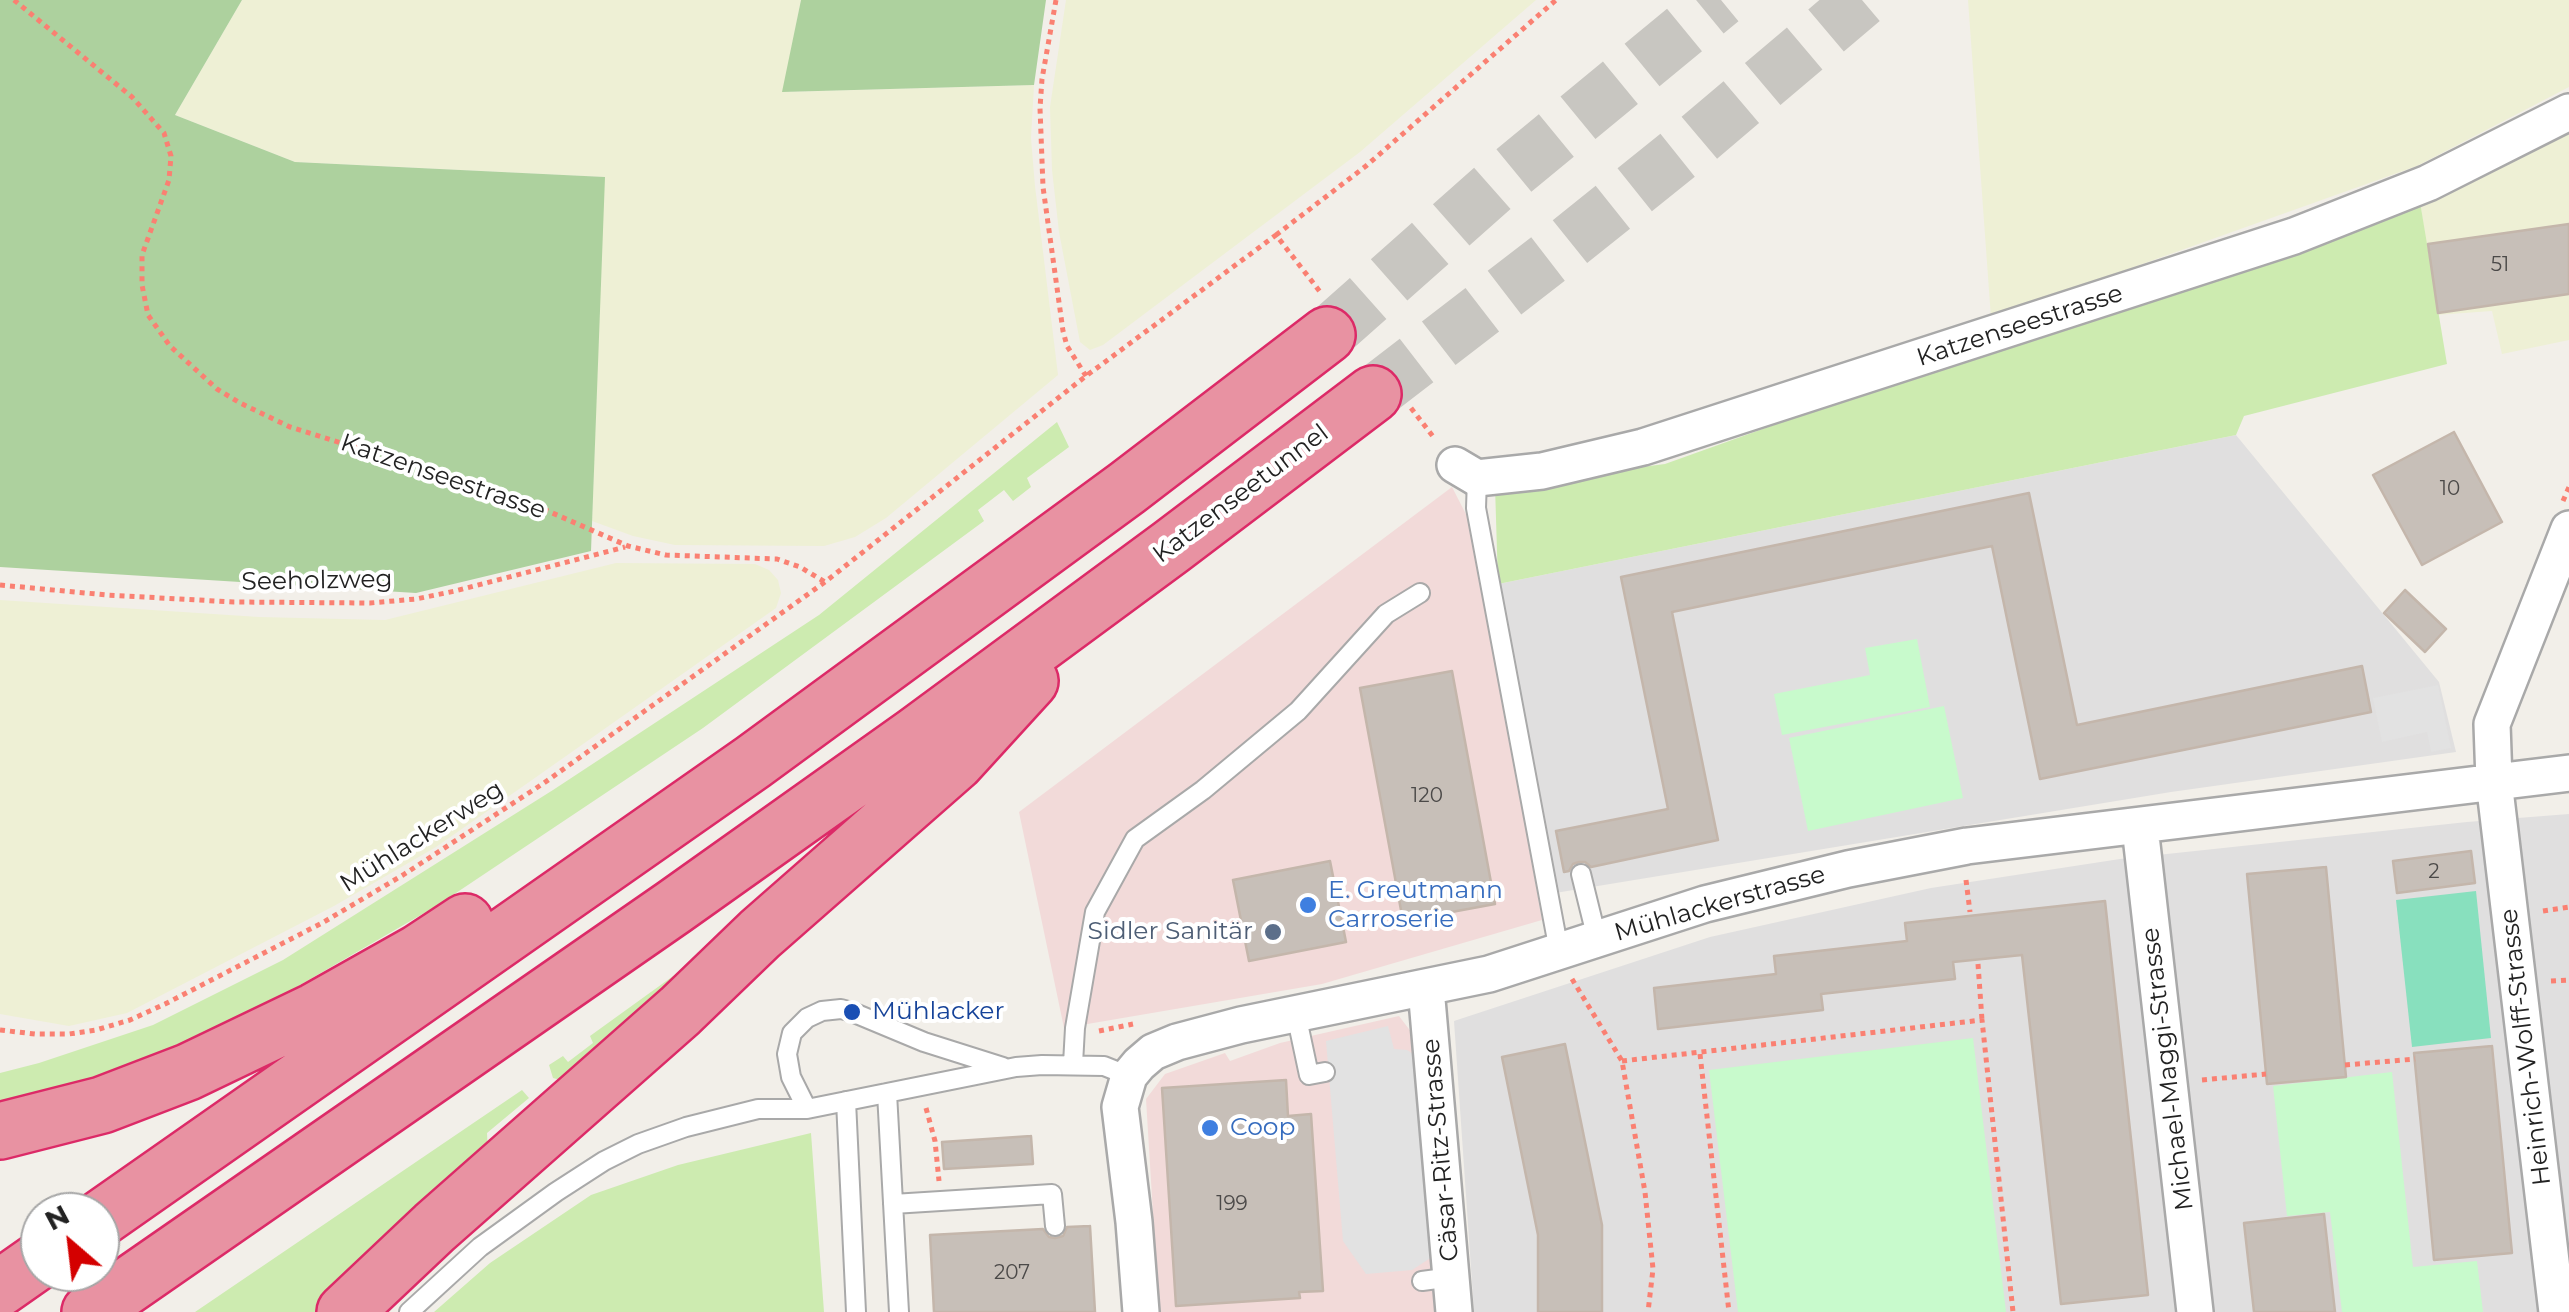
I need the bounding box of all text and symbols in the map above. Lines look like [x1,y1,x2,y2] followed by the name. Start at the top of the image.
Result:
[2491,253,2509,277] house number: 51
[1913,279,2127,373] street label: Katzenseestrasse
[1147,418,1335,570] street label: Katzenseetunnel
[337,428,549,526] street label: Katzenseestrasse
[2440,477,2460,501] house number: 10
[241,565,393,597] street label: Seeholzweg
[335,775,509,899] street label: Mühlackerweg
[1411,784,1443,808] house number: 120
[1611,860,1829,948] street label: Mühlackerstrasse
[2428,860,2440,884] house number: 2
[1328,876,1503,935] place label: E. Greutmann Carroserie
[1297,894,1319,916] marker: E. Greutmann Carroserie
[2494,907,2558,1187] street label: Heinrich-Wolff-Strasse
[1088,917,1253,947] place label: Sidler Sanitär
[1262,921,1284,943] marker: Sidler Sanitär
[2136,926,2200,1212] street label: Michael-Maggi-Strasse
[872,997,1004,1027] place label: Mühlacker
[841,1001,863,1023] marker: Mühlacker
[1416,1037,1466,1263] street label: Cäsar-Ritz-Strasse
[1230,1113,1295,1143] place label: Coop
[1199,1117,1221,1139] marker: Coop
[20,1192,120,1292] north arrow
[1216,1192,1248,1216] house number: 199
[39,1197,75,1238] text: N
[994,1261,1030,1285] house number: 207

